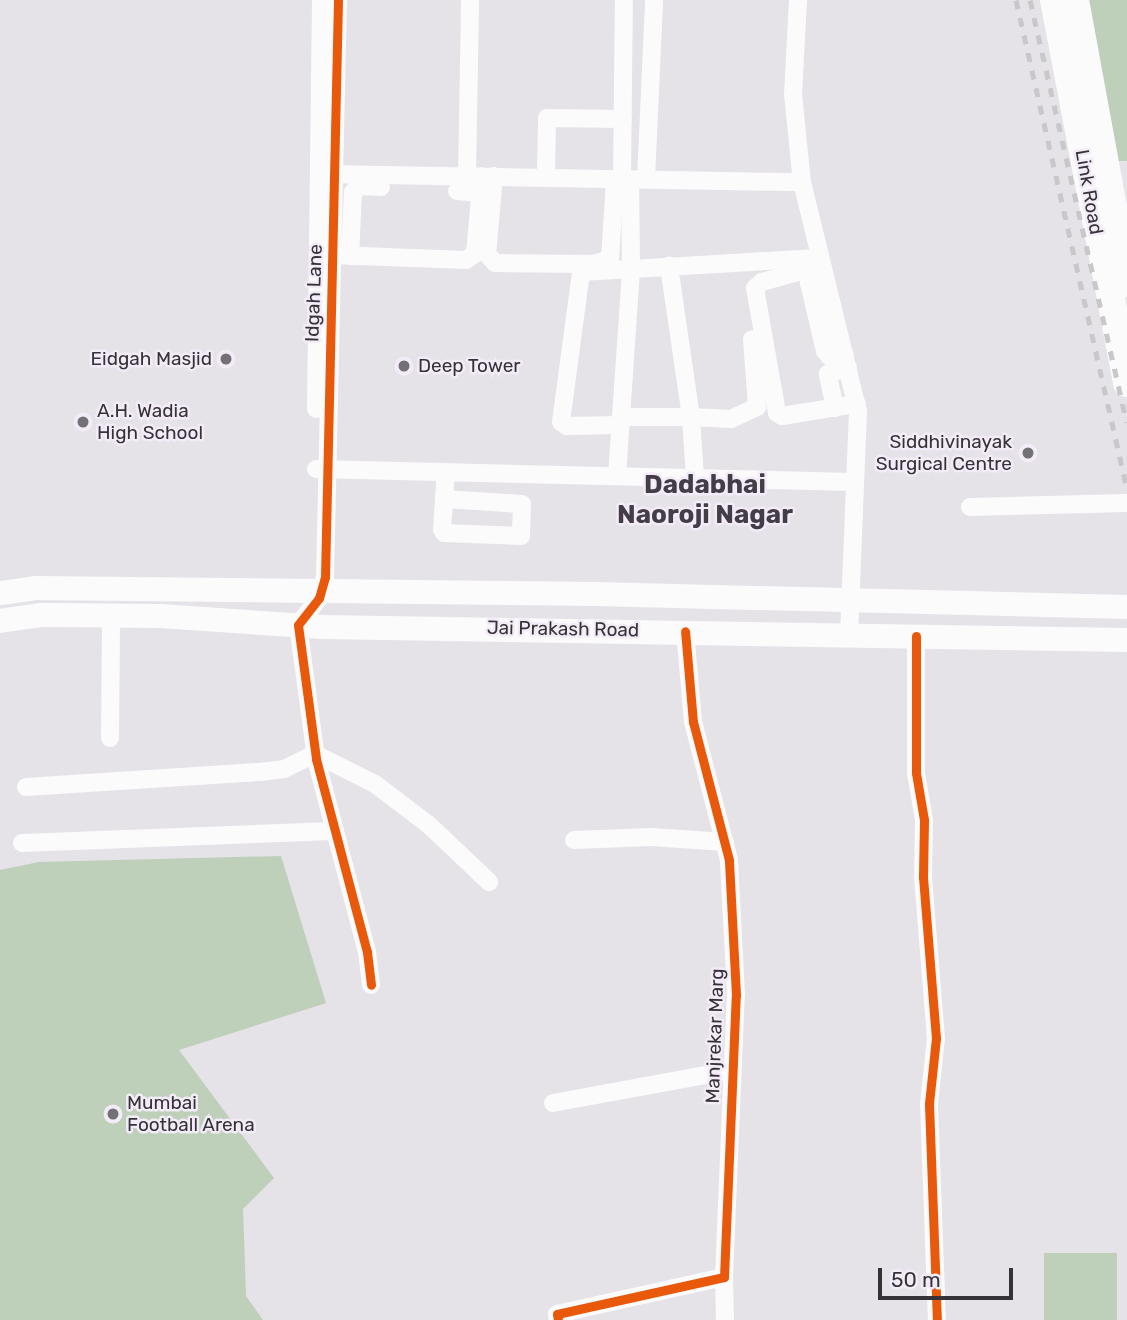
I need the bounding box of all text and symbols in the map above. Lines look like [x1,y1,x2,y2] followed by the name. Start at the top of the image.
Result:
[1070,148,1108,236] street label: Link Road
[301,244,327,342] street label: Idgah Lane
[91,348,212,370] place label: Eidgah Masjid
[218,351,234,367] marker: Eidgah Masjid
[418,355,521,377] place label: Deep Tower
[396,358,412,374] marker: Deep Tower
[97,400,203,444] place label: A.H. Wadia High School
[75,414,91,430] marker: A.H. Wadia High School
[876,431,1012,475] place label: Siddhivinayak Surgical Centre
[1018,443,1038,463] marker: Siddhivinayak Surgical Centre
[617,469,793,530] district label: Dadabhai Naoroji Nagar
[487,616,639,642] street label: Jai Prakash Road
[701,968,729,1104] street label: Manjrekar Marg
[127,1092,255,1136] place label: Mumbai Football Arena
[105,1106,121,1122] marker: Mumbai Football Arena
[882,1254,1017,1298] scale bar
[891,1267,941,1292] text: 50 m

